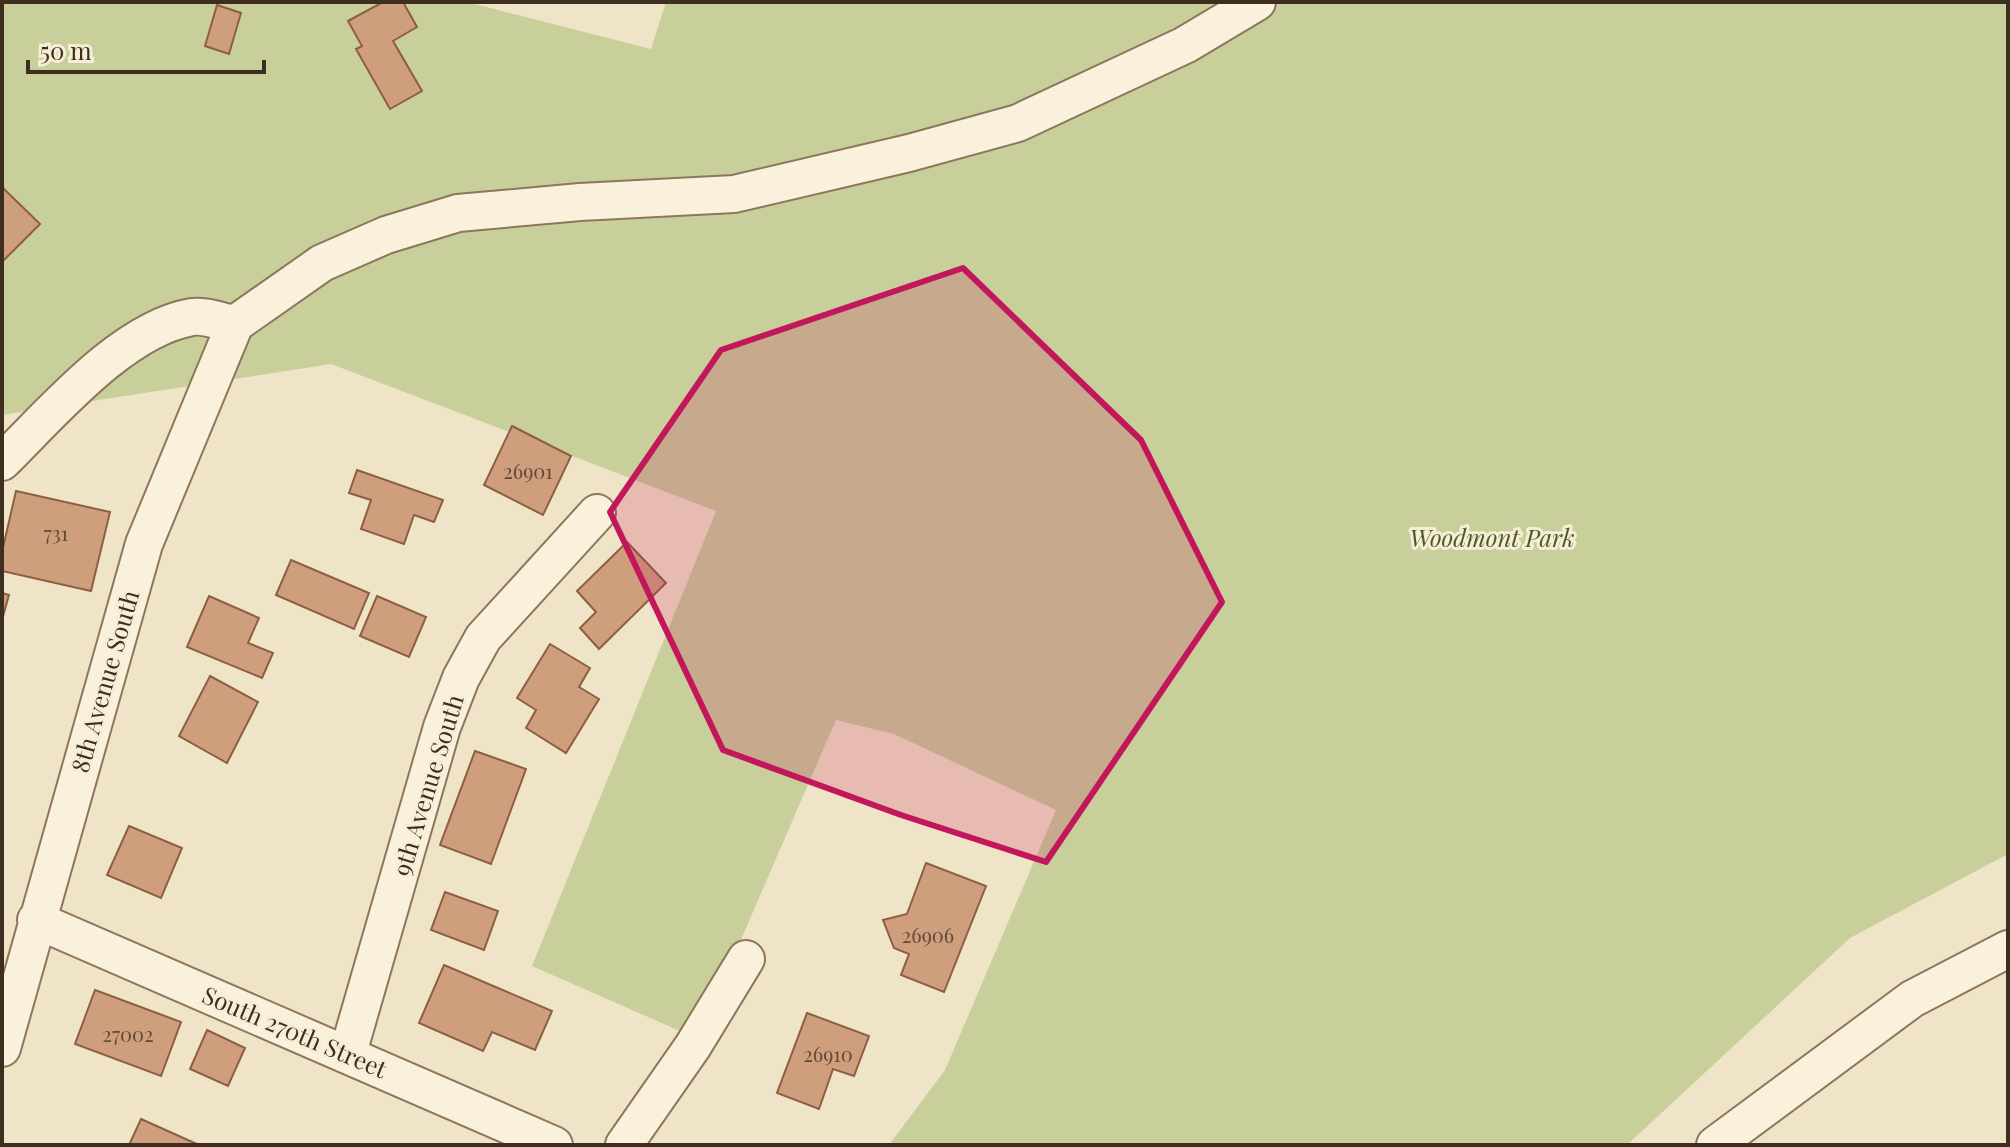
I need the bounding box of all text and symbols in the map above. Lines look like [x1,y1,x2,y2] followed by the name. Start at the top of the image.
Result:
[28,24,264,74] scale bar
[40,34,92,66] text: 50 m
[503,457,553,484] house number: 26901
[44,519,68,546] house number: 731
[1409,521,1575,553] park label: Woodmont Park
[63,586,145,776] street label: 8th Avenue South
[384,691,470,879] street label: 9th Avenue South
[902,921,954,948] house number: 26906
[198,978,393,1084] street label: South 270th Street
[102,1020,154,1047] house number: 27002
[803,1040,853,1067] house number: 26910

